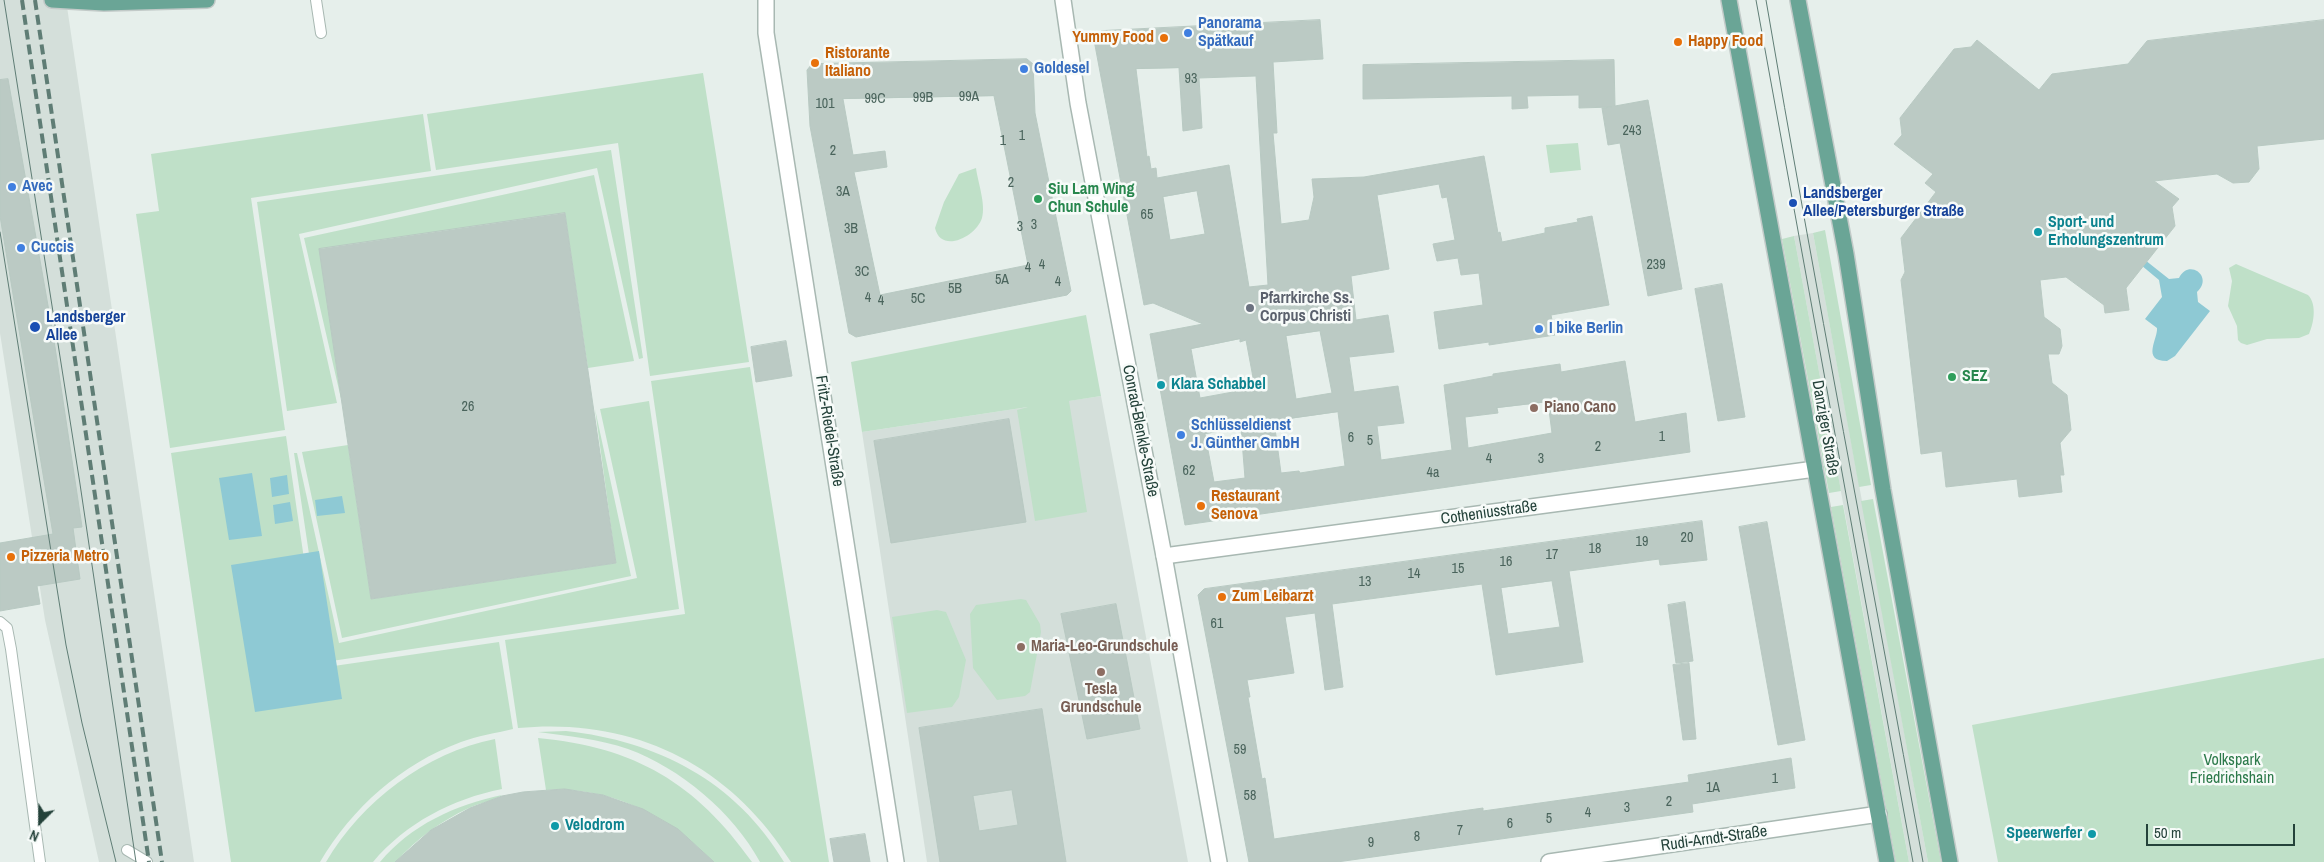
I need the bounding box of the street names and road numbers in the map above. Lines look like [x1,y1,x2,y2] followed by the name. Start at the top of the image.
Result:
[1118,363,1162,499] street label: Conrad-Blenkle-Straße
[811,374,847,488] street label: Fritz-Riedel-Straße
[1807,379,1843,477] street label: Danziger Straße
[1440,497,1538,529] street label: Cotheniusstraße
[1660,822,1768,856] street label: Rudi-Arndt-Straße

